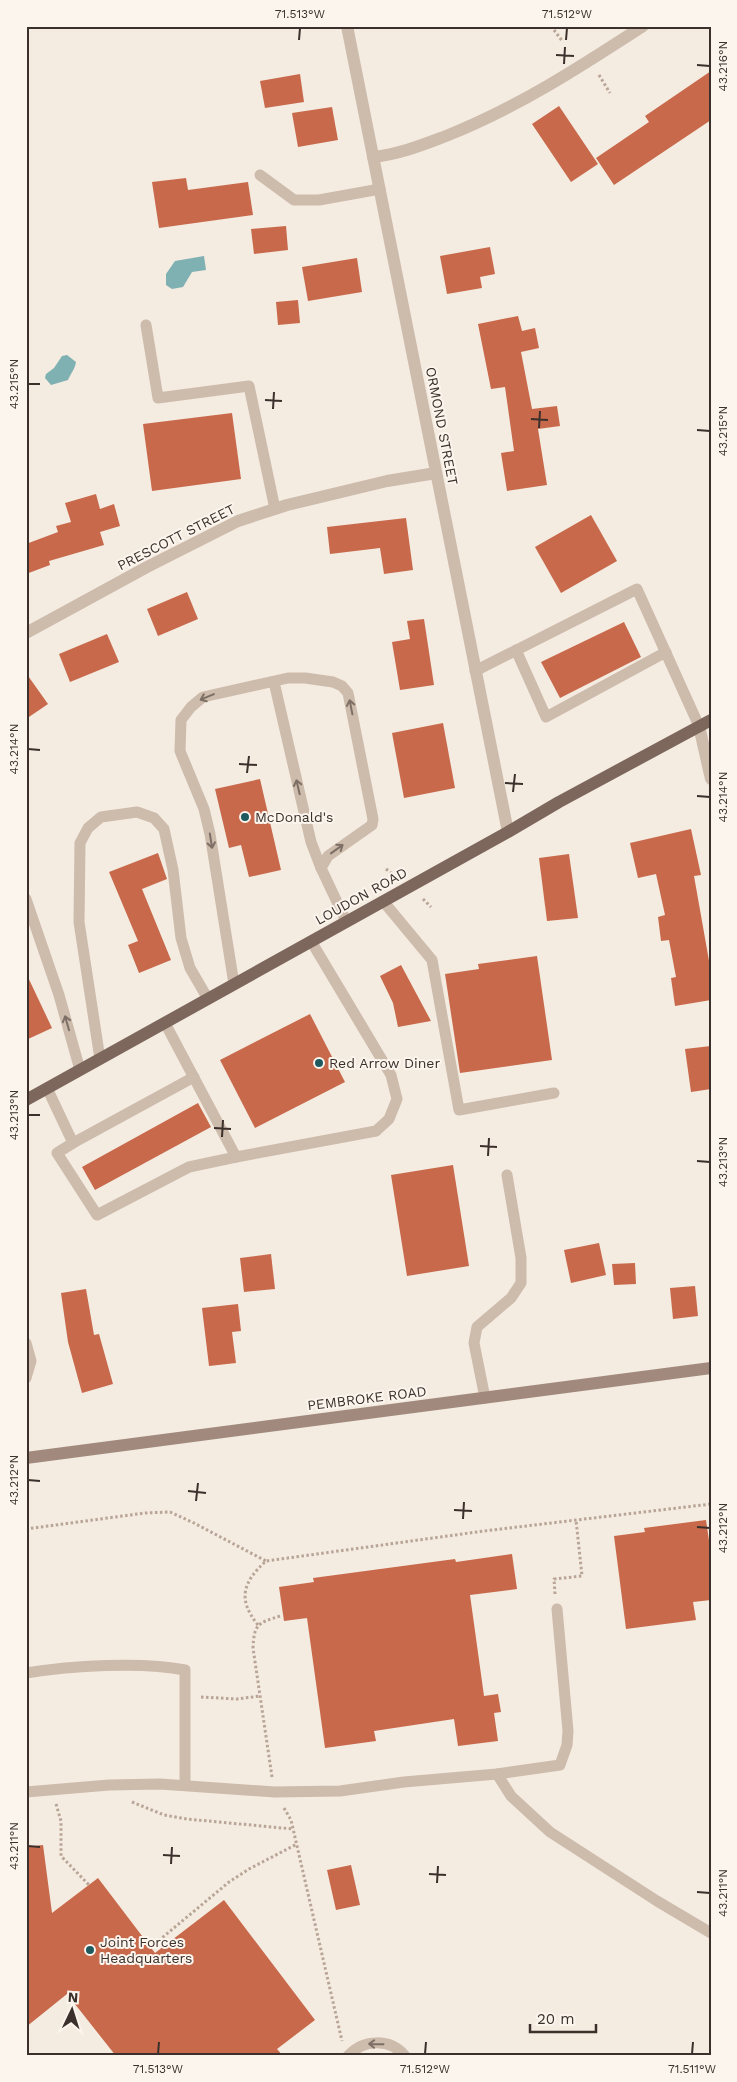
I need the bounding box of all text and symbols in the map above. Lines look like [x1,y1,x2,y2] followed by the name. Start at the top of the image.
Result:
[275,7,326,21] text: 71.513°W
[542,7,593,21] text: 71.512°W
[716,41,730,91] text: 43.216°N
[7,359,21,409] text: 43.215°N
[423,366,461,487] street label: ORMOND STREET
[716,406,730,456] text: 43.215°N
[115,500,238,574] street label: PRESCOTT STREET
[200,693,215,702] one-way arrow
[346,699,355,715] one-way arrow
[7,724,21,774] text: 43.214°N
[716,772,730,822] text: 43.214°N
[293,780,303,796] one-way arrow
[255,809,333,825] place label: McDonald's
[239,811,251,823] marker: McDonald's
[207,833,217,849] one-way arrow
[330,844,343,855] one-way arrow
[312,864,410,928] street label: LOUDON ROAD
[62,1015,71,1031] one-way arrow
[329,1055,440,1071] place label: Red Arrow Diner
[313,1057,325,1069] marker: Red Arrow Diner
[7,1090,21,1140] text: 43.213°N
[716,1137,730,1187] text: 43.213°N
[307,1383,427,1413] street label: PEMBROKE ROAD
[7,1455,21,1505] text: 43.212°N
[716,1503,730,1553] text: 43.212°N
[7,1822,21,1870] text: 43.211°N
[716,1869,730,1917] text: 43.211°N
[100,1934,192,1966] place label: Joint Forces Headquarters
[84,1944,96,1956] marker: Joint Forces Headquarters
[48,1984,98,2034] north arrow
[67,1989,79,2005] text: N
[530,2002,596,2034] scale bar
[537,2010,575,2028] text: 20 m
[369,2039,385,2049] one-way arrow
[133,2062,184,2076] text: 71.513°W
[400,2062,451,2076] text: 71.512°W
[668,2062,716,2076] text: 71.511°W

